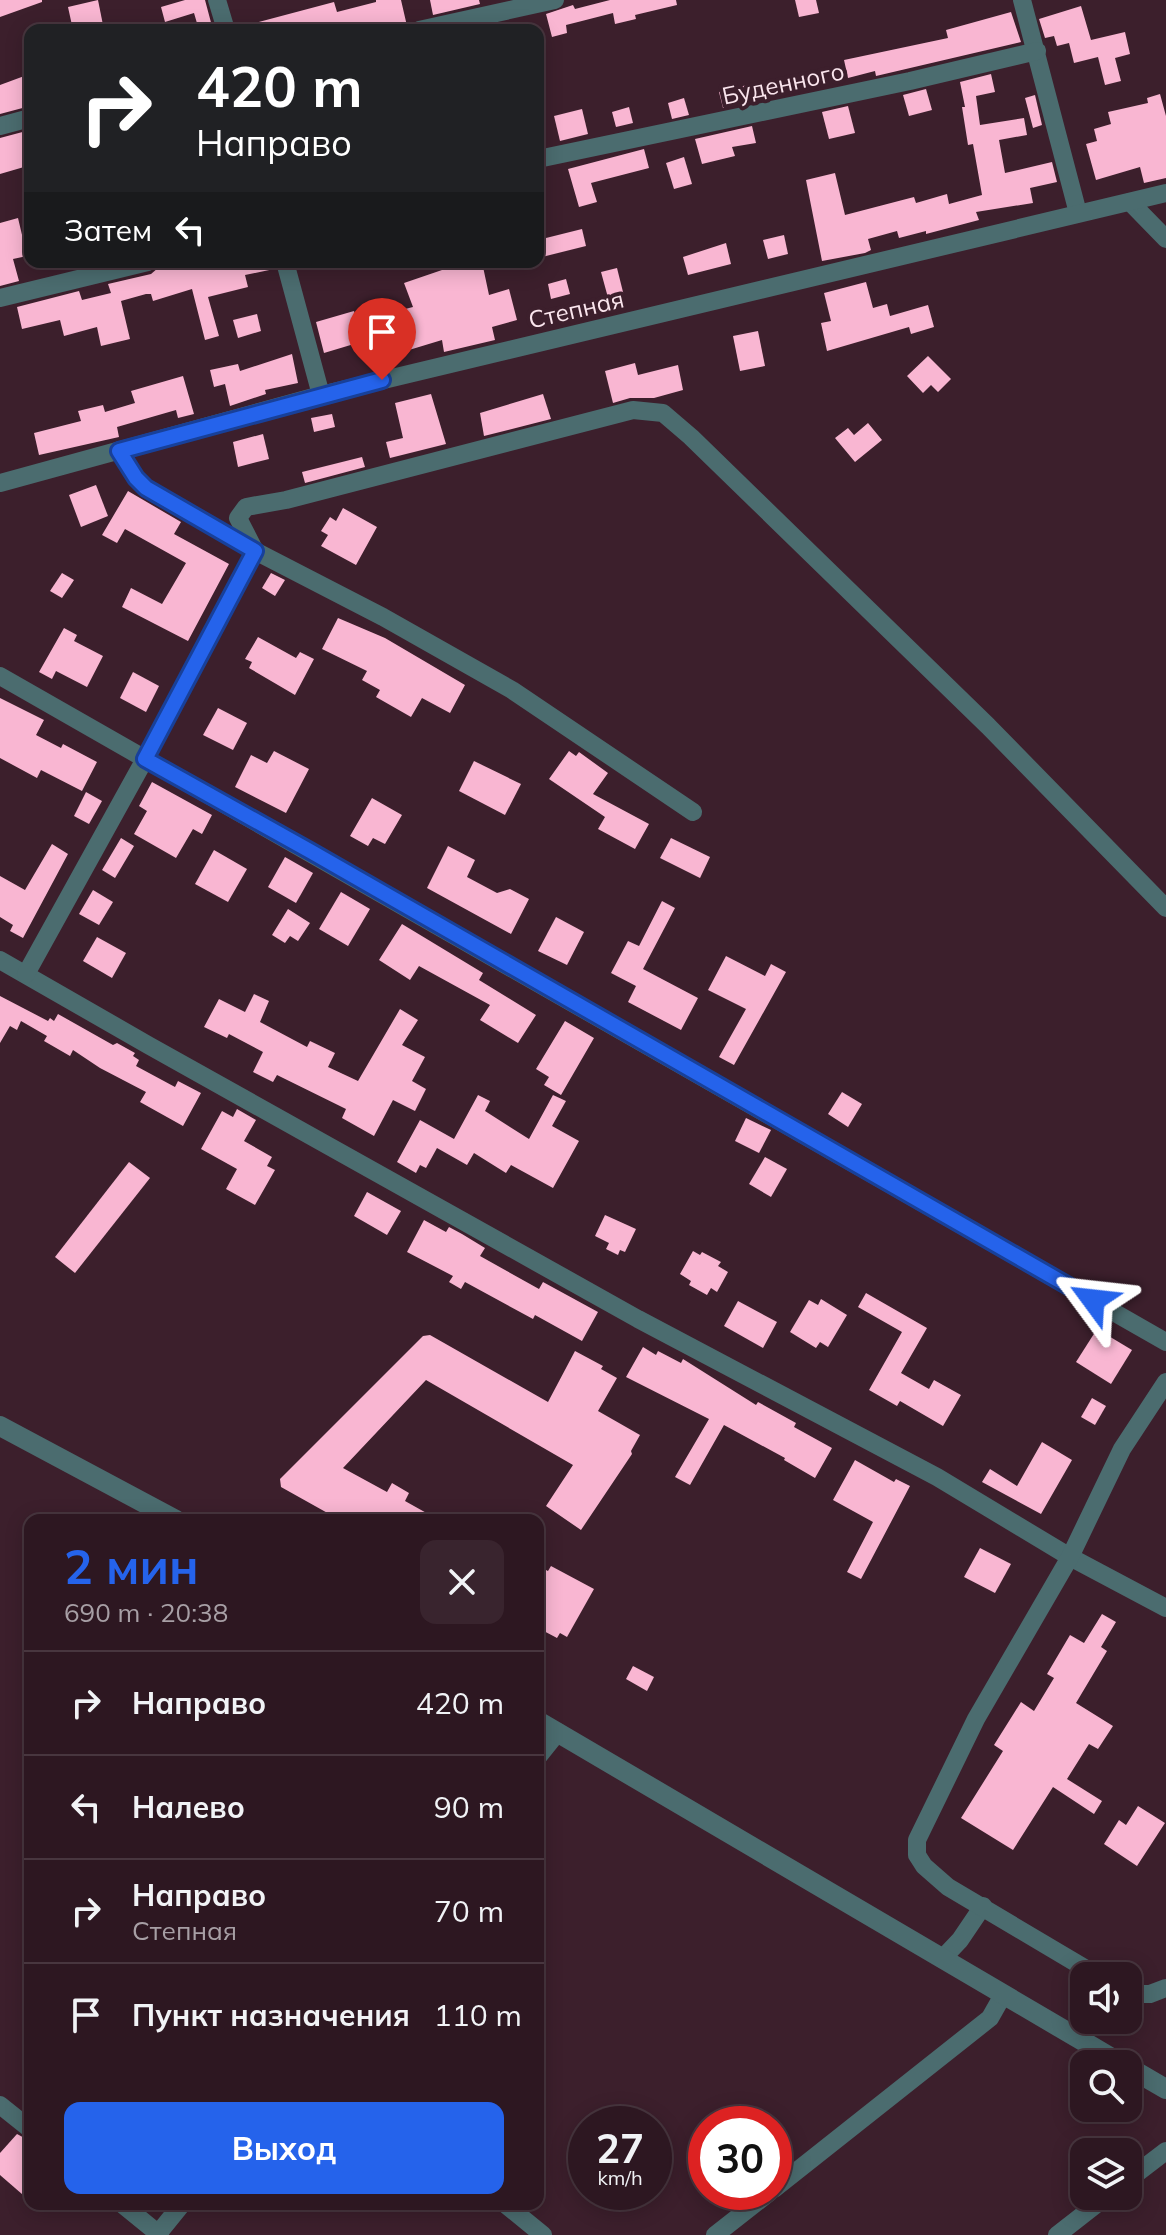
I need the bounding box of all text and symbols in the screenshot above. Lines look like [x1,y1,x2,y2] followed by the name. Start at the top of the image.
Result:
[196,51,363,121] text: 420 m
[719,55,847,111] street label: Буденного
[64,56,168,160] icon: right
[196,120,352,165] text: Направо
[168,208,212,252] icon: left
[64,211,152,249] text: Затем
[525,283,627,335] street label: Степная
[348,298,416,380] pin
[360,310,404,354] icon: arrive
[1051,1258,1135,1342] position arrow
[64,1536,199,1596] text: 2 мин
[420,1540,504,1624] button: close
[64,1596,228,1629] text: 690 m · 20:38
[64,1681,108,1725] icon: right
[132,1684,266,1722] text: Направо
[416,1684,504,1722] text: 420 m
[64,1785,108,1829] icon: left
[132,1788,245,1826] text: Налево
[434,1788,504,1826] text: 90 m
[132,1876,266,1914] text: Направо
[64,1889,108,1933] icon: right
[434,1892,504,1930] text: 70 m
[132,1914,237,1947] text: Степная
[1070,1962,1142,2210] map controls
[1070,1962,1142,2034] button: sound
[64,1993,108,2037] icon: arrive
[132,1996,410,2034] text: Пункт назначения
[434,1996,522,2034] text: 110 m
[1070,2050,1142,2122] button: search
[64,2102,504,2194] button: Выход
[688,2106,792,2210] speed limit sign: 30
[596,2123,644,2173] text: 27
[1070,2138,1142,2210] button: layers
[597,2165,643,2190] text: km/h

